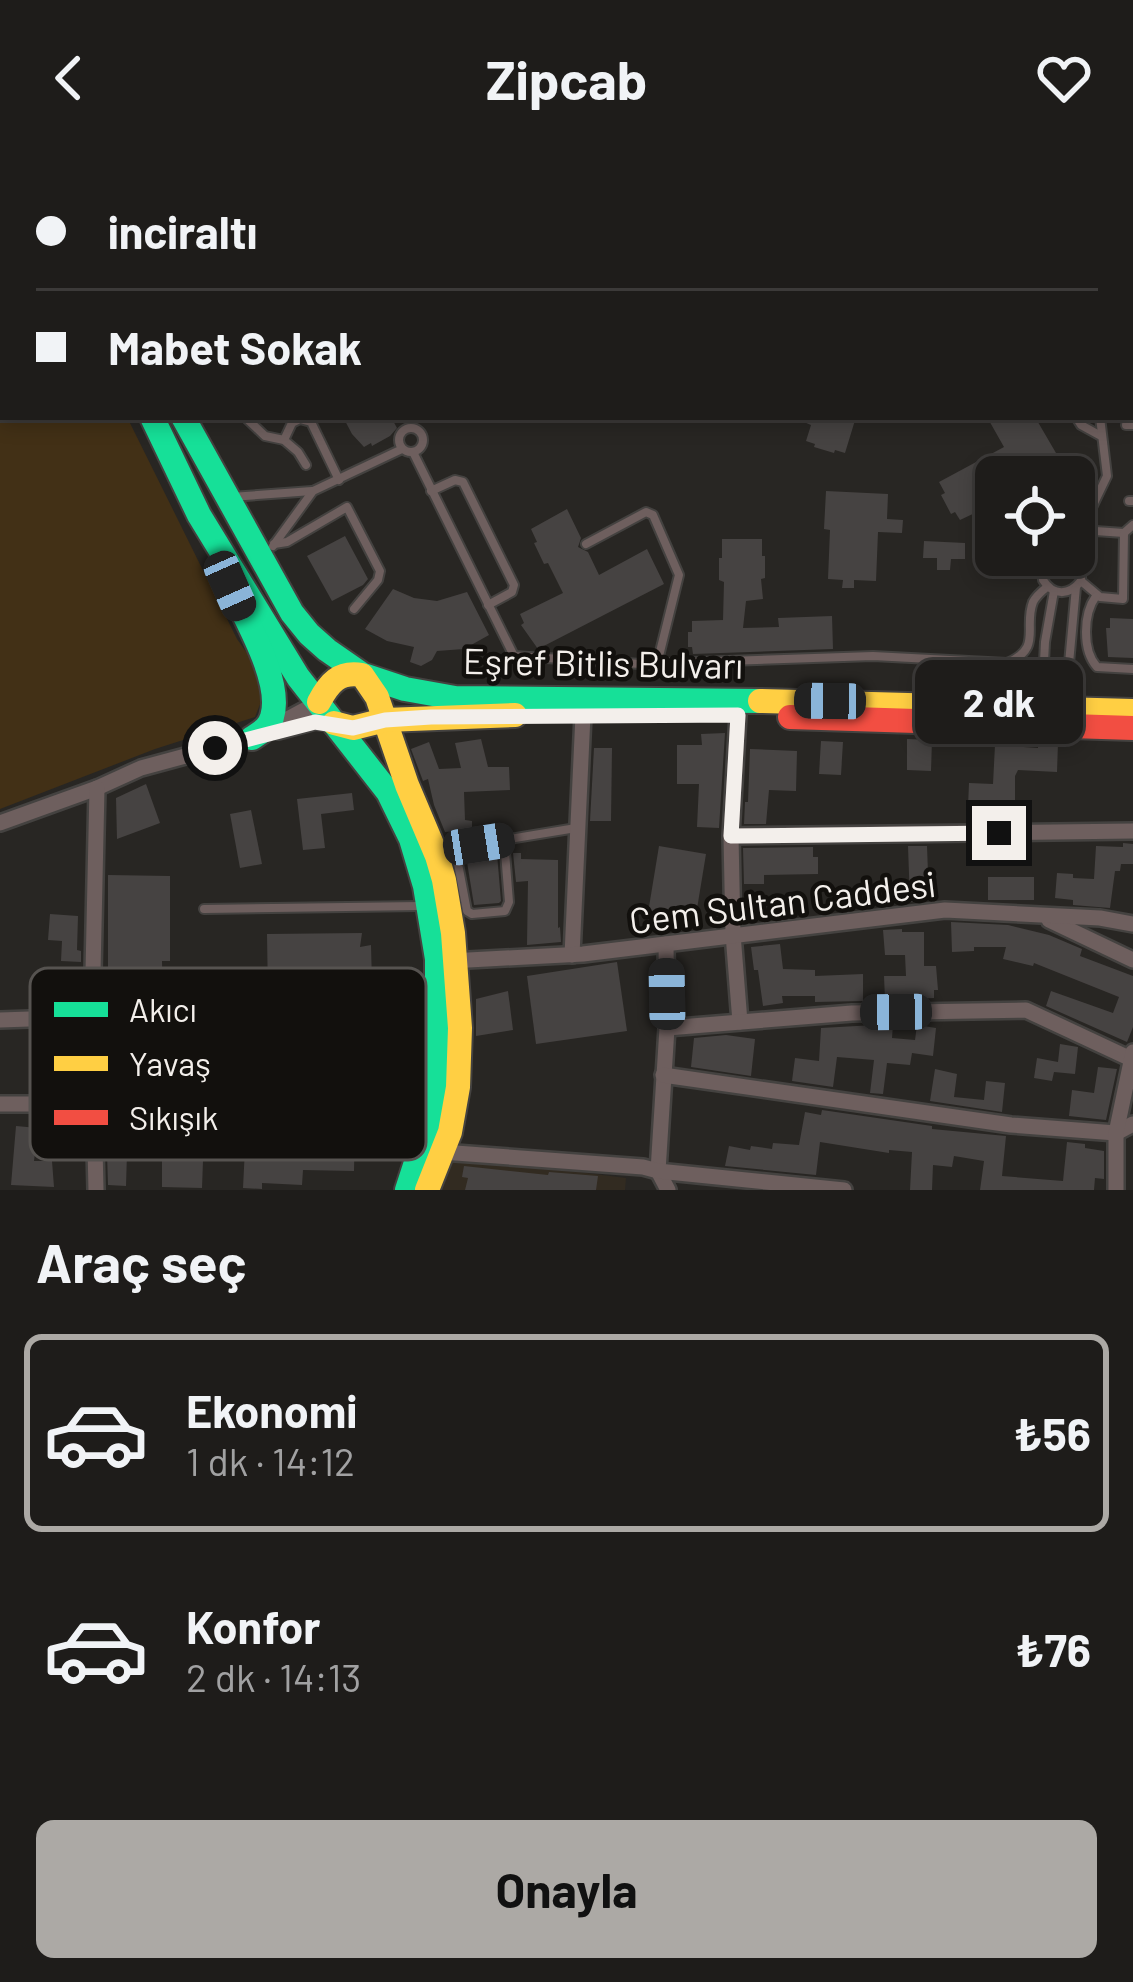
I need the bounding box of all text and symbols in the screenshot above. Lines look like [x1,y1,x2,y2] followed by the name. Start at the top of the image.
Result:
[36,45,102,111] icon: back
[1031,45,1097,111] icon: heart
[486,46,647,111] text: Zipcab
[108,204,257,258] text: inciraltı
[108,320,362,374] text: Mabet Sokak
[975,456,1095,576] map controls
[975,456,1095,576] button: locate
[199,546,261,626] car
[462,638,744,686] street label: Eşref Bitlis Bulvarı
[915,659,1083,743] callout: 2 dk
[963,678,1035,725] text: 2 dk
[794,682,866,720] car
[188,721,242,775] route start
[972,806,1026,860] route end
[441,821,517,867] car
[627,861,937,941] street label: Cem Sultan Caddesi
[648,958,686,1030] car
[30,968,426,1160] legend
[129,989,197,1029] text: Akıcı
[860,993,932,1031] car
[129,1043,211,1083] text: Yavaş
[129,1097,218,1137] text: Sıkışık
[36,1229,247,1294] text: Araç seç
[42,1379,150,1487] icon: car
[186,1383,357,1437] text: Ekonomi
[1013,1406,1091,1460] text: ₺56
[186,1437,355,1484] text: 1 dk · 14:12
[42,1595,150,1703] icon: car
[186,1599,321,1653] text: Konfor
[1015,1622,1091,1676] text: ₺76
[186,1653,361,1700] text: 2 dk · 14:13
[36,1820,1097,1958] button: Onayla

